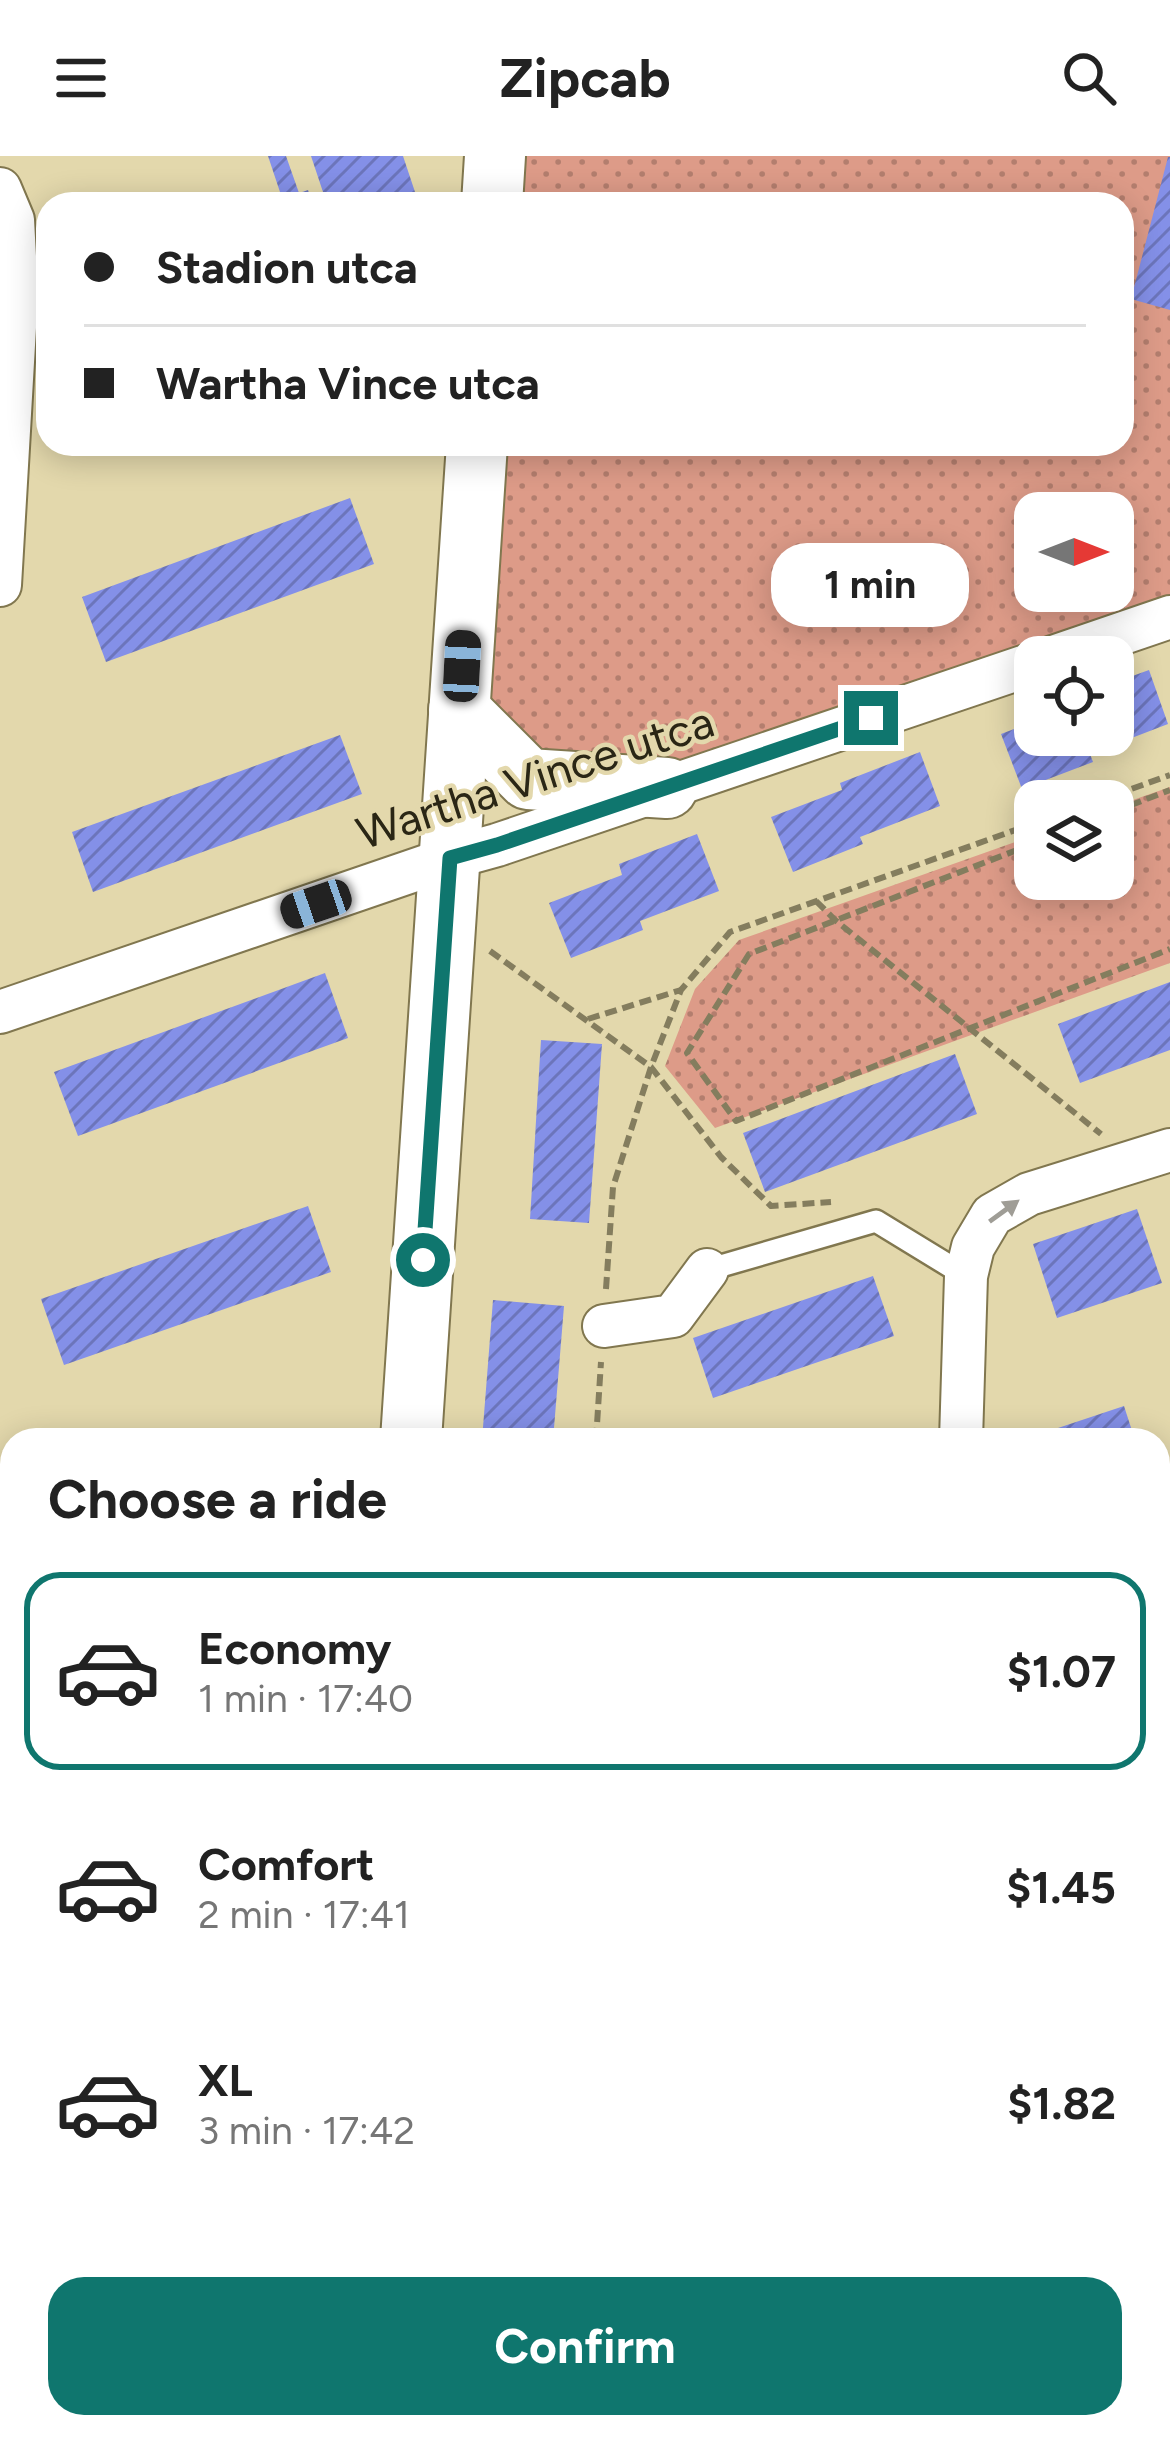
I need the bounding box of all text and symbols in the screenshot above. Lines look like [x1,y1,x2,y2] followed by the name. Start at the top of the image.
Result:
[48,45,114,111] icon: menu
[1056,45,1122,111] icon: search
[499,46,671,111] text: Zipcab
[156,240,418,294] text: Stadion utca
[156,356,540,410] text: Wartha Vince utca
[1014,492,1134,612] north arrow
[1014,492,1134,900] map controls
[772,544,970,628] callout: 1 min
[824,561,916,608] text: 1 min
[442,629,482,703] car
[1014,636,1134,756] button: locate
[844,691,898,745] route end
[350,694,720,860] street label: Wartha Vince utca
[1014,780,1134,900] button: layers
[276,875,356,933] car
[989,1200,1020,1224] one-way arrow
[396,1233,450,1287] route start
[48,1467,387,1532] text: Choose a ride
[54,1617,162,1725] icon: car
[198,1621,391,1675] text: Economy
[1007,1644,1116,1698] text: $1.07
[198,1675,413,1722] text: 1 min · 17:40
[54,1833,162,1941] icon: car
[198,1837,374,1891] text: Comfort
[1006,1860,1116,1914] text: $1.45
[198,1891,410,1938] text: 2 min · 17:41
[54,2049,162,2157] icon: car
[198,2053,253,2107] text: XL
[1007,2076,1116,2130] text: $1.82
[198,2107,415,2154] text: 3 min · 17:42
[48,2277,1122,2415] button: Confirm

